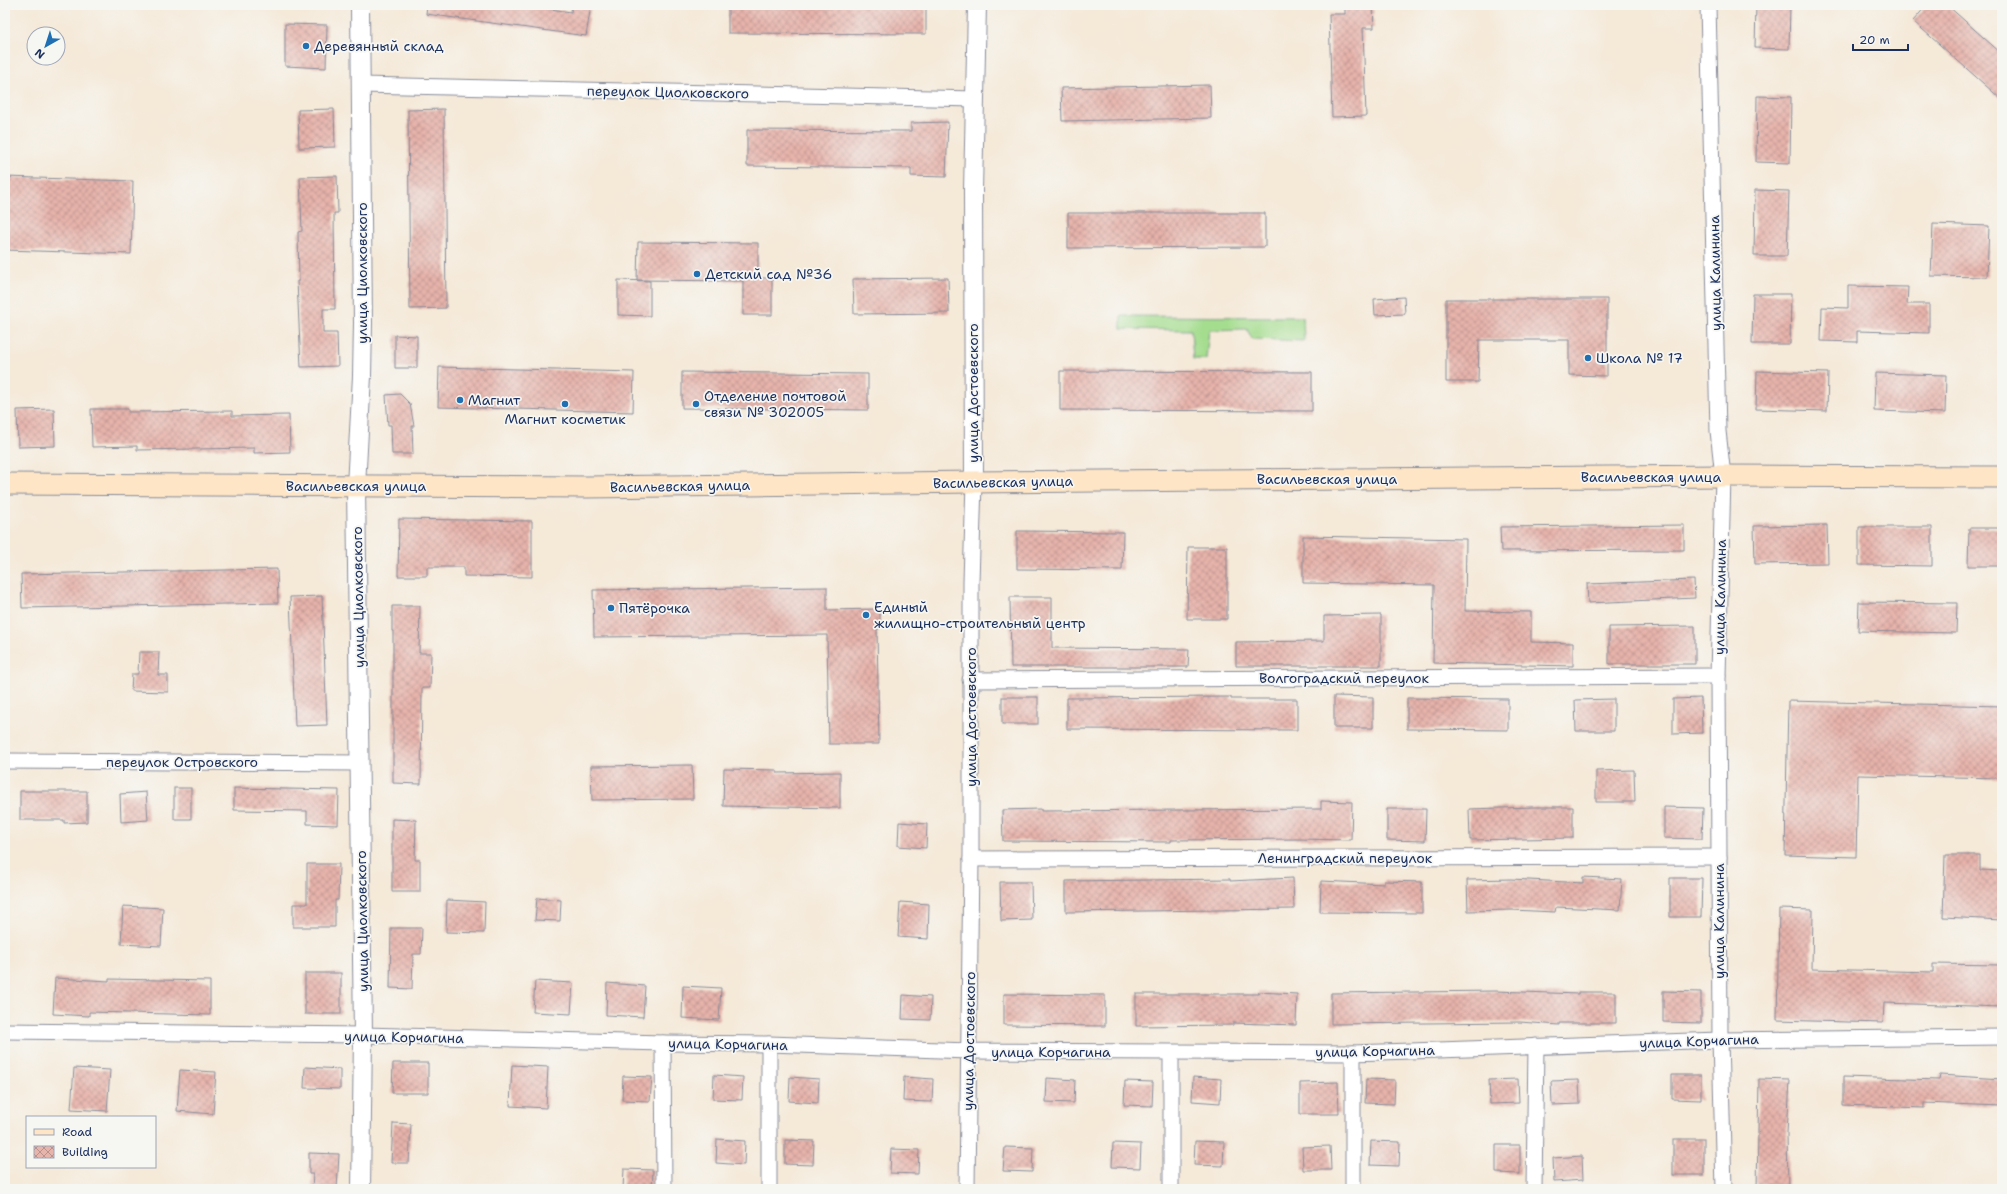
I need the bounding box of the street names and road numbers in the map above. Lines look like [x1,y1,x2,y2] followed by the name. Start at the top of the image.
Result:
[587,82,749,102] street label: переулок Циолковского
[353,202,371,344] street label: улица Циолковского
[1705,215,1725,331] street label: улица Калинина
[964,323,982,463] street label: улица Достоевского
[1581,468,1721,486] street label: Васильевская улица
[1257,470,1397,488] street label: Васильевская улица
[933,472,1074,492] street label: Васильевская улица
[610,476,751,496] street label: Васильевская улица
[286,477,426,495] street label: Васильевская улица
[348,526,368,668] street label: улица Циолковского
[1710,539,1730,655] street label: улица Калинина
[962,647,980,787] street label: улица Достоевского
[1259,669,1430,687] street label: Волгоградский переулок
[106,753,258,771] street label: переулок Островского
[1258,849,1433,867] street label: Ленинградский переулок
[352,850,372,992] street label: улица Циолковского
[1710,863,1728,979] street label: улица Калинина
[959,971,979,1111] street label: улица Достоевского
[344,1027,464,1047] street label: улица Корчагина
[1639,1030,1759,1052] street label: улица Корчагина
[668,1034,788,1054] street label: улица Корчагина
[1315,1041,1435,1061] street label: улица Корчагина
[991,1043,1111,1061] street label: улица Корчагина

